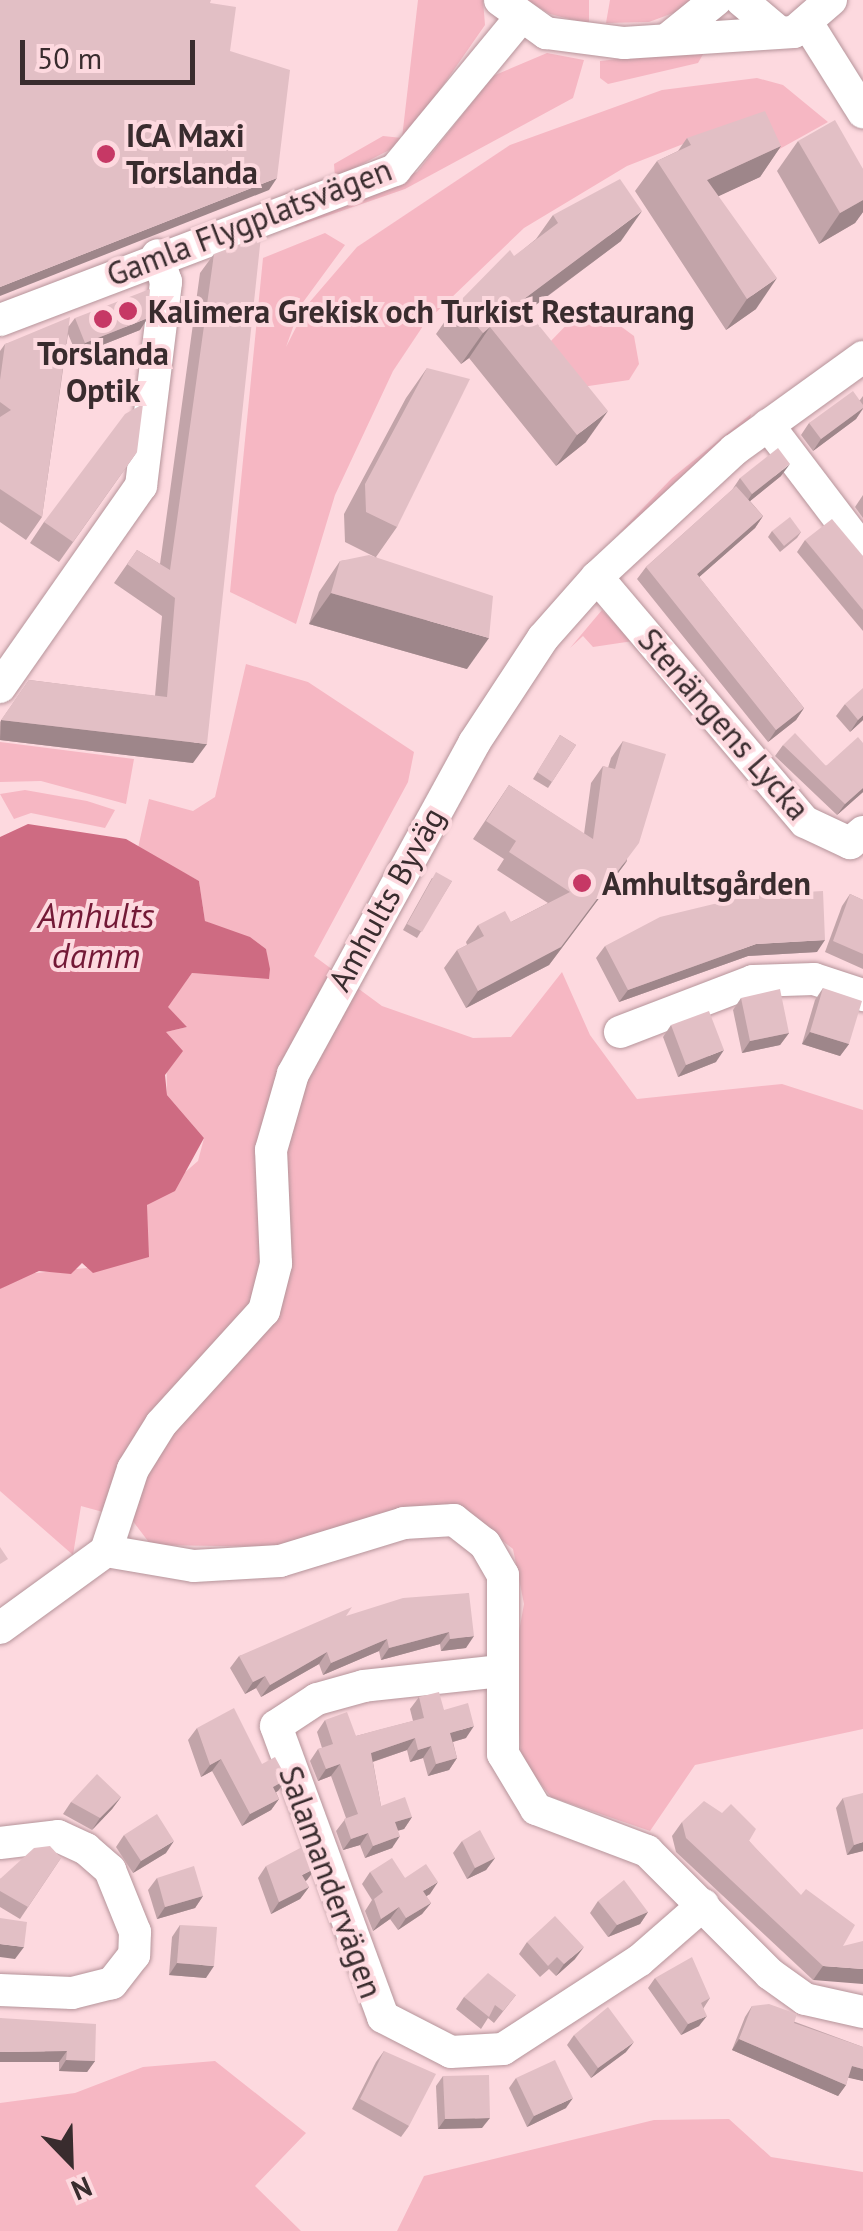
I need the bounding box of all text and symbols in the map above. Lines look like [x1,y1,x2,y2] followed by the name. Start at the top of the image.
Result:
[25,20,200,82] scale bar
[37,38,102,77] text: 50 m
[126,117,258,192] place label: ICA Maxi Torslanda
[95,143,117,165] marker: ICA Maxi Torslanda
[101,150,397,294] street label: Gamla Flygplatsvägen
[148,292,697,330] place label: Kalimera Grekisk och Turkist Restaurang
[117,300,139,322] marker: Kalimera Grekisk och Turkist Restaurang
[92,308,114,330] marker: Torslanda Optik
[37,335,169,410] place label: Torslanda Optik
[630,620,818,828] street label: Stenängens Lycka
[320,800,452,998] street label: Amhults Byväg
[602,864,811,902] place label: Amhultsgården
[571,872,593,894] marker: Amhultsgården
[38,894,154,976] water label: Amhults damm
[271,1761,391,2003] street label: Salamandervägen
[20,2111,120,2211] north arrow
[66,2168,98,2210] text: N

